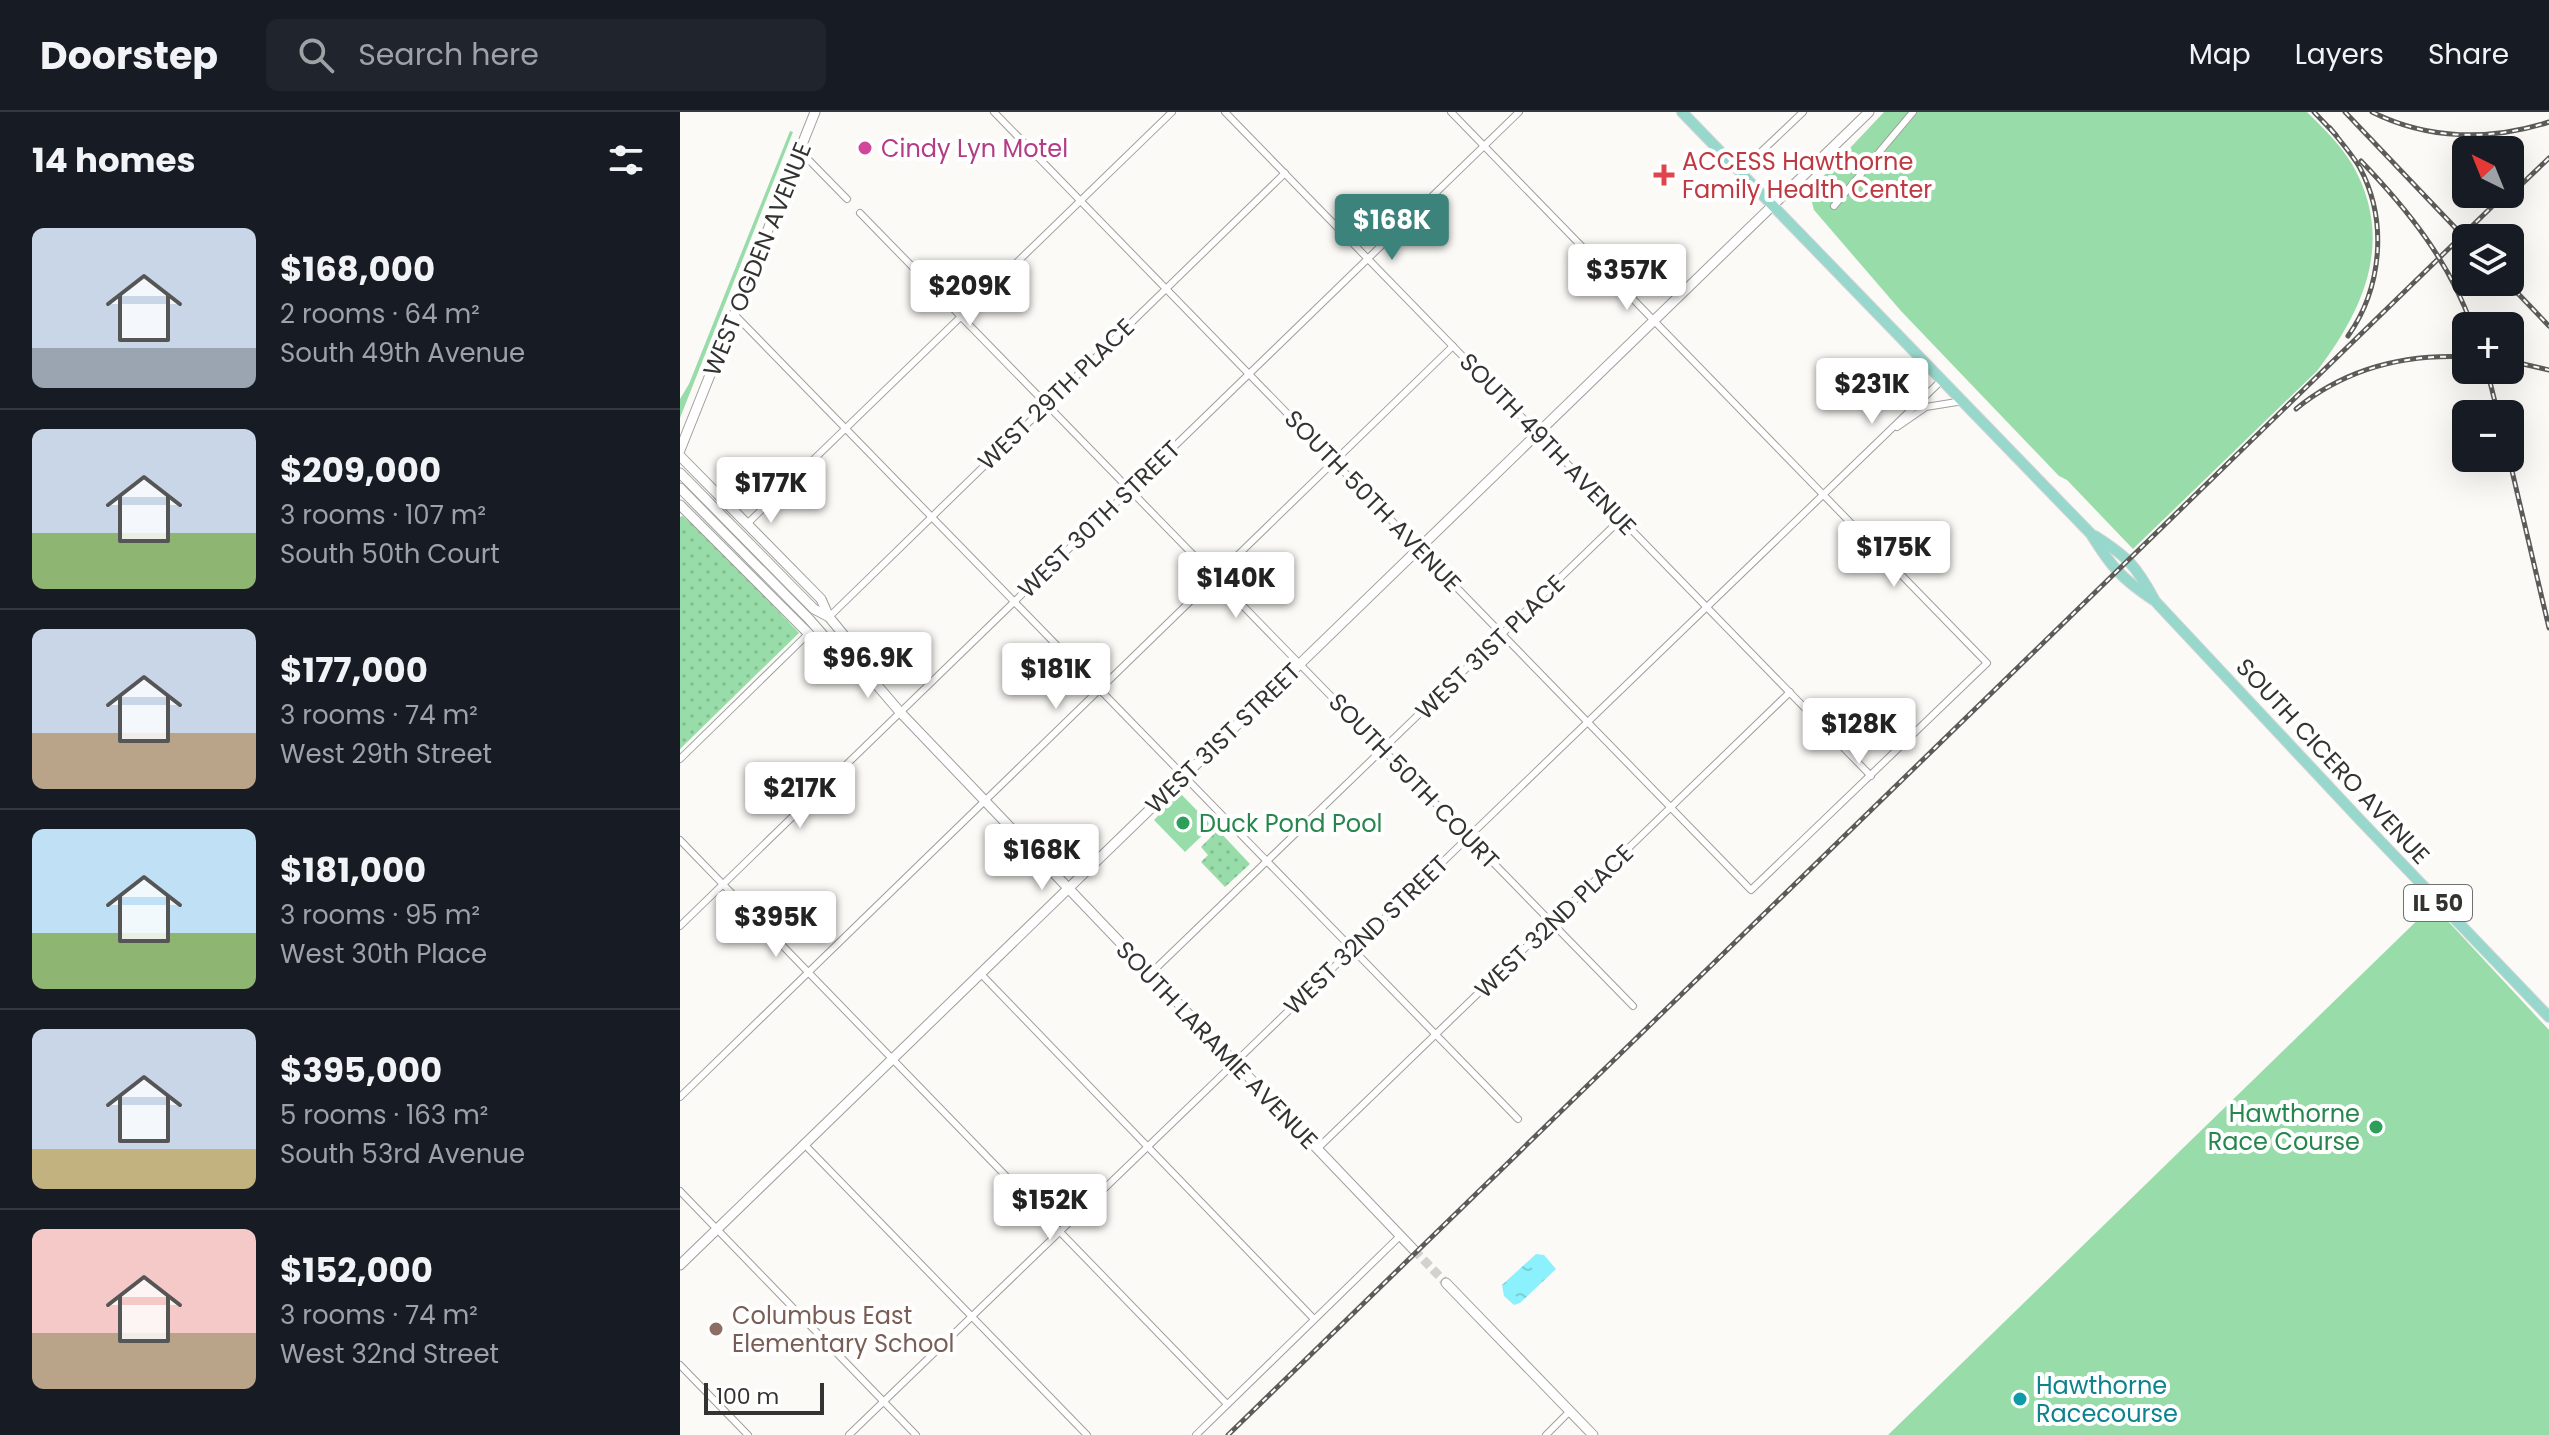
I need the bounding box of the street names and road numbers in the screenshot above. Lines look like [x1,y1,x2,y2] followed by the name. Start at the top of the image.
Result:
[695,137,819,381] street label: WEST OGDEN AVENUE
[971,311,1141,477] street label: WEST 29TH PLACE
[1452,346,1644,542] street label: SOUTH 49TH AVENUE
[1277,403,1469,599] street label: SOUTH 50TH AVENUE
[1011,433,1187,605] street label: WEST 30TH STREET
[1408,567,1572,727] street label: WEST 31ST PLACE
[2229,651,2437,871] street label: SOUTH CICERO AVENUE
[1138,655,1308,821] street label: WEST 31ST STREET
[1321,686,1507,876] street label: SOUTH 50TH COURT
[1467,837,1641,1005] street label: WEST 32ND PLACE
[1277,848,1455,1022] street label: WEST 32ND STREET
[2404,885,2472,921] road number: IL 50
[1109,934,1325,1156] street label: SOUTH LARAMIE AVENUE

